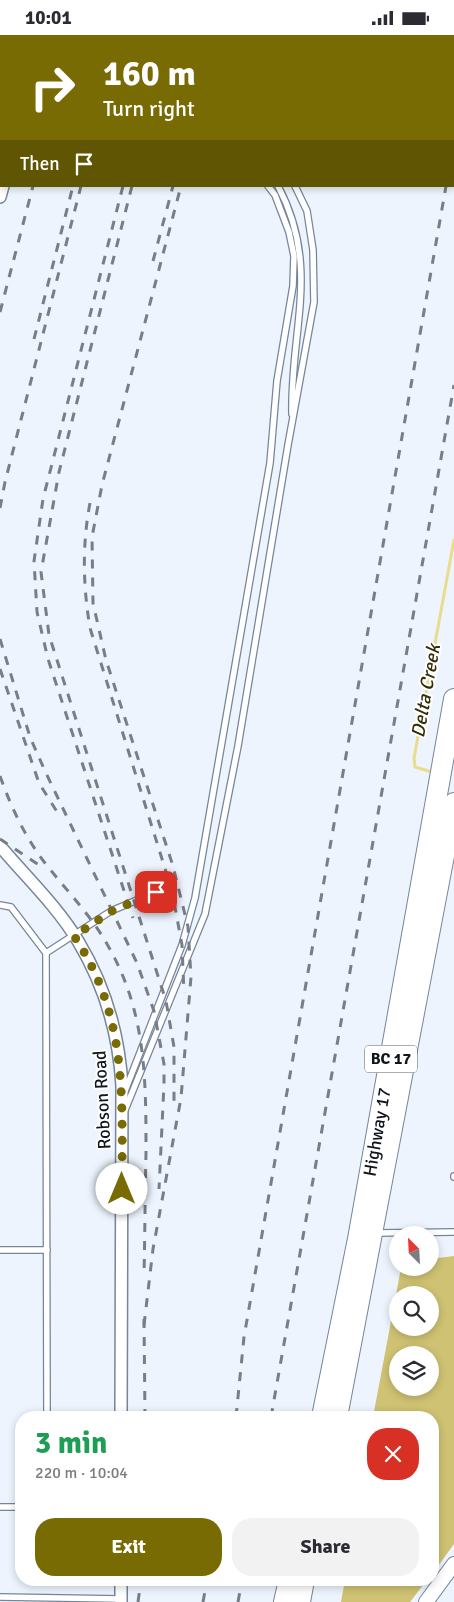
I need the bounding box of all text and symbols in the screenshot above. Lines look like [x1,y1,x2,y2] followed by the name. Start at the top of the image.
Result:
[25,6,72,30] text: 10:01
[103,52,196,95] text: 160 m
[20,55,85,120] icon: right
[103,95,195,122] text: Turn right
[70,150,98,178] icon: arrive
[20,152,60,176] text: Then
[406,641,446,739] water label: Delta Creek
[135,871,177,913] pin
[142,878,170,906] icon: arrive
[365,1046,417,1073] road number: BC 17
[88,1050,116,1150] street label: Robson Road
[358,1086,396,1178] street label: Highway 17
[95,1162,147,1214] position arrow
[389,1226,439,1276] north arrow
[389,1226,439,1396] map controls
[389,1286,439,1336] button: search
[389,1346,439,1396] button: layers
[35,1425,107,1462] text: 3 min
[367,1428,419,1480] button: close
[35,1463,128,1483] text: 220 m · 10:04
[35,1518,222,1576] button: Exit
[232,1518,419,1576] button: Share

